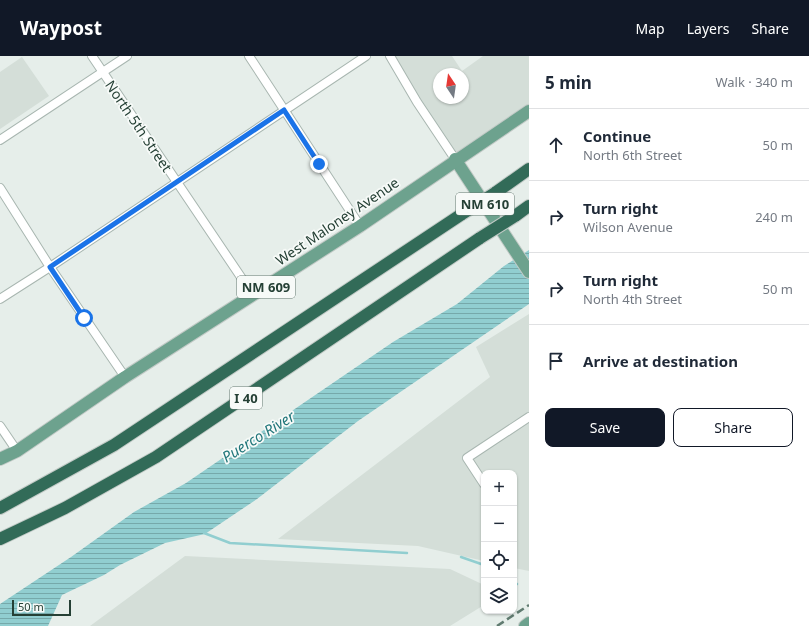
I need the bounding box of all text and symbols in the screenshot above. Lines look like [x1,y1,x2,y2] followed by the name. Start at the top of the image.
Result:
[20,15,102,41] text: Waypost
[636,19,665,38] text: Map
[687,19,729,38] text: Layers
[751,19,789,38] text: Share
[433,68,469,104] north arrow
[545,71,592,94] text: 5 min
[715,73,793,91] text: Walk · 340 m
[101,76,177,176] street label: North 5th Street
[583,126,651,146] text: Continue
[545,134,567,156] icon: ahead
[763,136,793,154] text: 50 m
[583,146,682,164] text: North 6th Street
[310,155,328,173] route end
[272,173,402,269] street label: West Maloney Avenue
[456,193,514,215] road number: NM 610
[583,198,658,218] text: Turn right
[545,206,567,228] icon: right
[755,208,793,226] text: 240 m
[583,218,673,236] text: Wilson Avenue
[583,270,658,290] text: Turn right
[237,276,295,298] road number: NM 609
[545,278,567,300] icon: right
[763,280,793,298] text: 50 m
[583,290,682,308] text: North 4th Street
[75,309,93,327] route start
[545,350,567,372] icon: arrive
[583,351,738,371] text: Arrive at destination
[230,387,262,409] road number: I 40
[218,405,299,466] water label: Puerco River
[545,408,665,447] button: Save
[673,408,793,447] button: Share
[481,470,517,614] map controls
[481,470,517,506] button: +
[481,506,517,542] button: −
[481,542,517,578] button: locate
[481,578,517,614] button: layers
[12,598,71,617] scale bar
[18,599,44,614] text: 50 m

